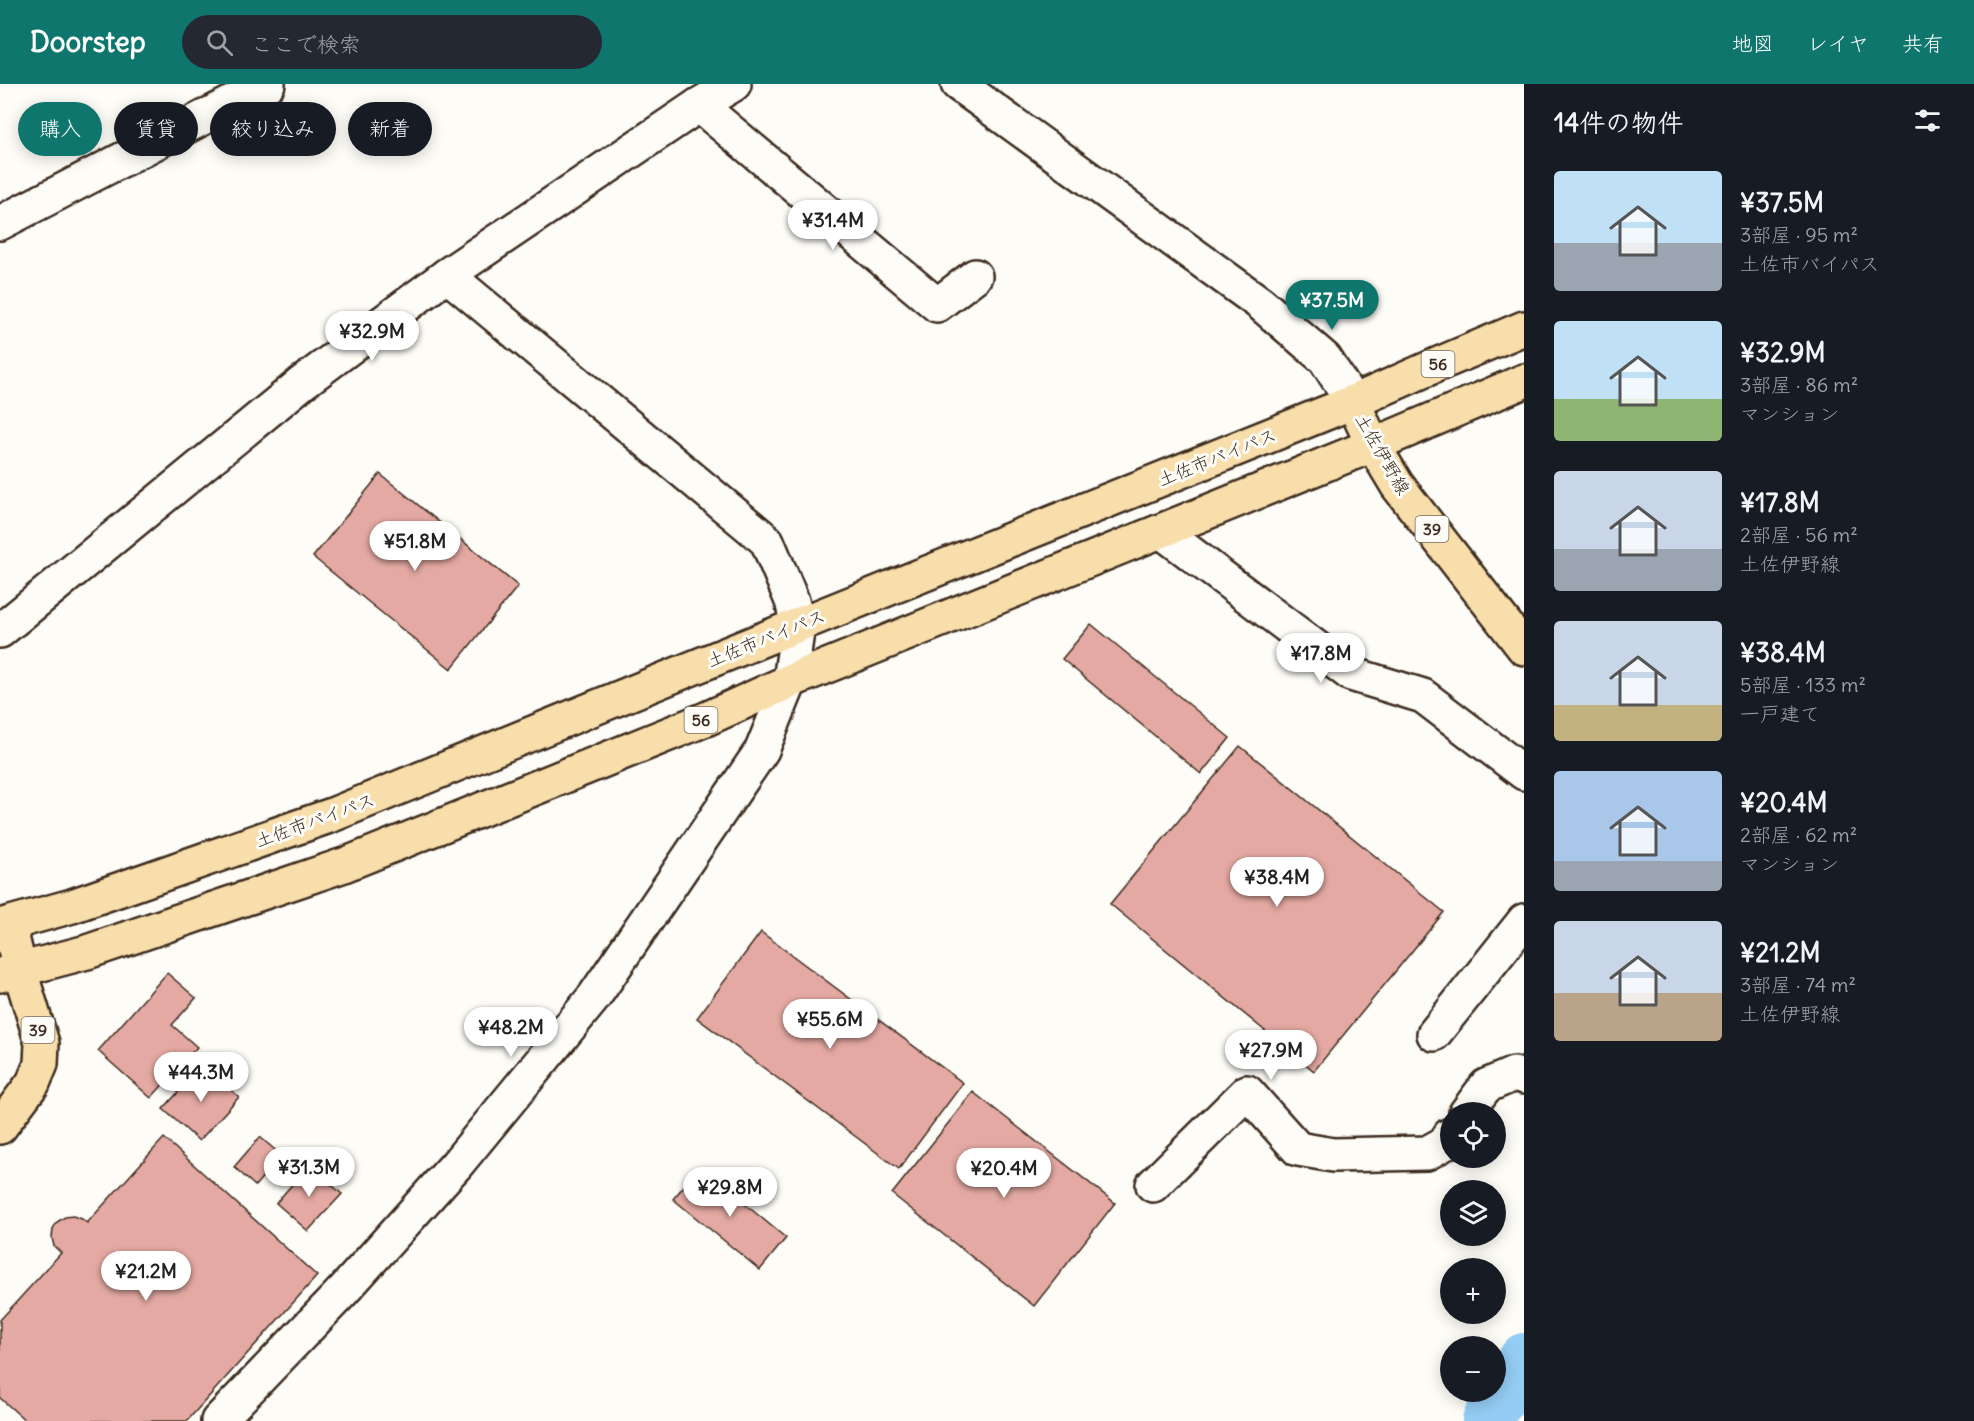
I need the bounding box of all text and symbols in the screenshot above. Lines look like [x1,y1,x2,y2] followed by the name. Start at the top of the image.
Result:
[182,15,602,69] search box
[30,24,146,60] text: Doorstep
[203,26,236,59] icon: search
[251,30,361,58] text: ここで検索
[1732,30,1774,57] text: 地図
[1807,30,1869,57] text: レイヤ
[1902,30,1944,57] text: 共有
[18,102,102,156] chip: 購入
[114,102,198,156] chip: 賃貸
[210,102,336,156] chip: 絞り込み
[348,102,432,156] chip: 新着
[1911,104,1944,137] icon: filters
[1554,106,1683,139] text: 14件の物件
[1740,186,1824,219] text: ¥37.5M
[1602,195,1674,267] icon: home
[784,200,882,251] pin: ¥31.4M
[802,207,864,232] text: ¥31.4M
[1740,222,1858,247] text: 3部屋 · 95 m²
[1740,251,1880,276] text: 土佐市バイパス
[1283,280,1381,331] pin: ¥37.5M
[1300,287,1364,312] text: ¥37.5M
[323,311,421,362] pin: ¥32.9M
[339,318,405,343] text: ¥32.9M
[1740,336,1826,369] text: ¥32.9M
[1602,345,1674,417] icon: home
[1422,351,1454,377] road number: 56
[1740,372,1858,397] text: 3部屋 · 86 m²
[1740,401,1839,426] text: マンション
[1351,409,1415,499] street label: 土佐伊野線
[1154,423,1280,491] street label: 土佐市バイパス
[1740,486,1820,519] text: ¥17.8M
[1602,495,1674,567] icon: home
[1416,516,1448,542] road number: 39
[366,521,464,572] pin: ¥51.8M
[1740,522,1858,547] text: 2部屋 · 56 m²
[383,528,447,553] text: ¥51.8M
[1740,551,1840,576] text: 土佐伊野線
[703,604,829,672] street label: 土佐市バイパス
[1272,633,1370,684] pin: ¥17.8M
[1740,636,1826,669] text: ¥38.4M
[1290,640,1352,665] text: ¥17.8M
[1602,645,1674,717] icon: home
[1740,672,1866,697] text: 5部屋 · 133 m²
[1740,701,1820,726] text: 一戸建て
[684,707,718,733] road number: 56
[1740,786,1828,819] text: ¥20.4M
[252,788,378,852] street label: 土佐市バイパス
[1602,795,1674,867] icon: home
[1740,822,1857,847] text: 2部屋 · 62 m²
[1740,851,1839,876] text: マンション
[1228,857,1326,908] pin: ¥38.4M
[1244,864,1310,889] text: ¥38.4M
[1740,936,1821,969] text: ¥21.2M
[1602,945,1674,1017] icon: home
[1740,972,1856,997] text: 3部屋 · 74 m²
[781,999,879,1050] pin: ¥55.6M
[1740,1001,1840,1026] text: 土佐伊野線
[797,1006,863,1031] text: ¥55.6M
[462,1007,560,1058] pin: ¥48.2M
[478,1014,544,1039] text: ¥48.2M
[22,1017,54,1043] road number: 39
[1222,1030,1320,1081] pin: ¥27.9M
[1239,1037,1303,1062] text: ¥27.9M
[152,1052,250,1103] pin: ¥44.3M
[168,1059,234,1084] text: ¥44.3M
[1440,1102,1506,1402] map controls
[1440,1102,1506,1168] button: locate
[260,1147,358,1198] pin: ¥31.3M
[955,1148,1053,1199] pin: ¥20.4M
[278,1154,340,1179] text: ¥31.3M
[970,1155,1038,1180] text: ¥20.4M
[681,1167,779,1218] pin: ¥29.8M
[697,1174,763,1199] text: ¥29.8M
[1440,1180,1506,1246] button: layers
[97,1251,195,1302] pin: ¥21.2M
[115,1258,177,1283] text: ¥21.2M
[1440,1258,1506,1324] button: +
[1440,1336,1506,1402] button: −

